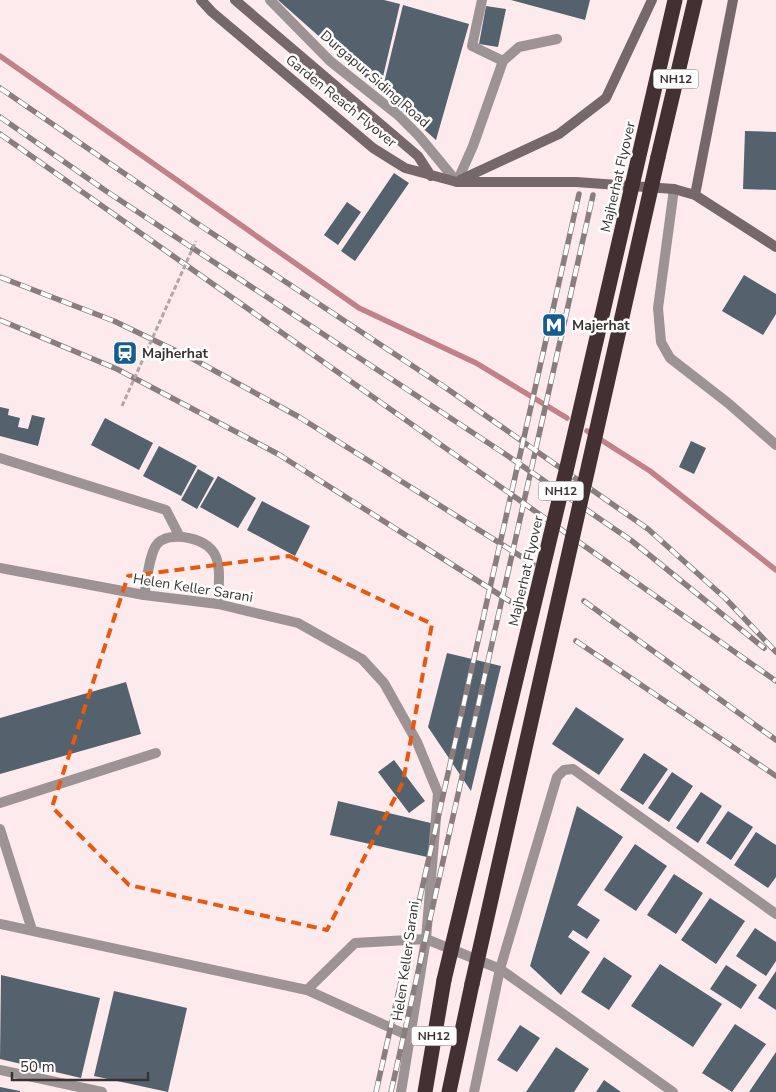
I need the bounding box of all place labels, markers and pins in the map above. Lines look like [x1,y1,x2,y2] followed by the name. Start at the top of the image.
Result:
[541,312,567,338] metro station icon: Majerhat
[572,316,630,335] place label: Majerhat
[112,340,138,366] station icon: Majherhat
[142,344,209,363] place label: Majherhat

